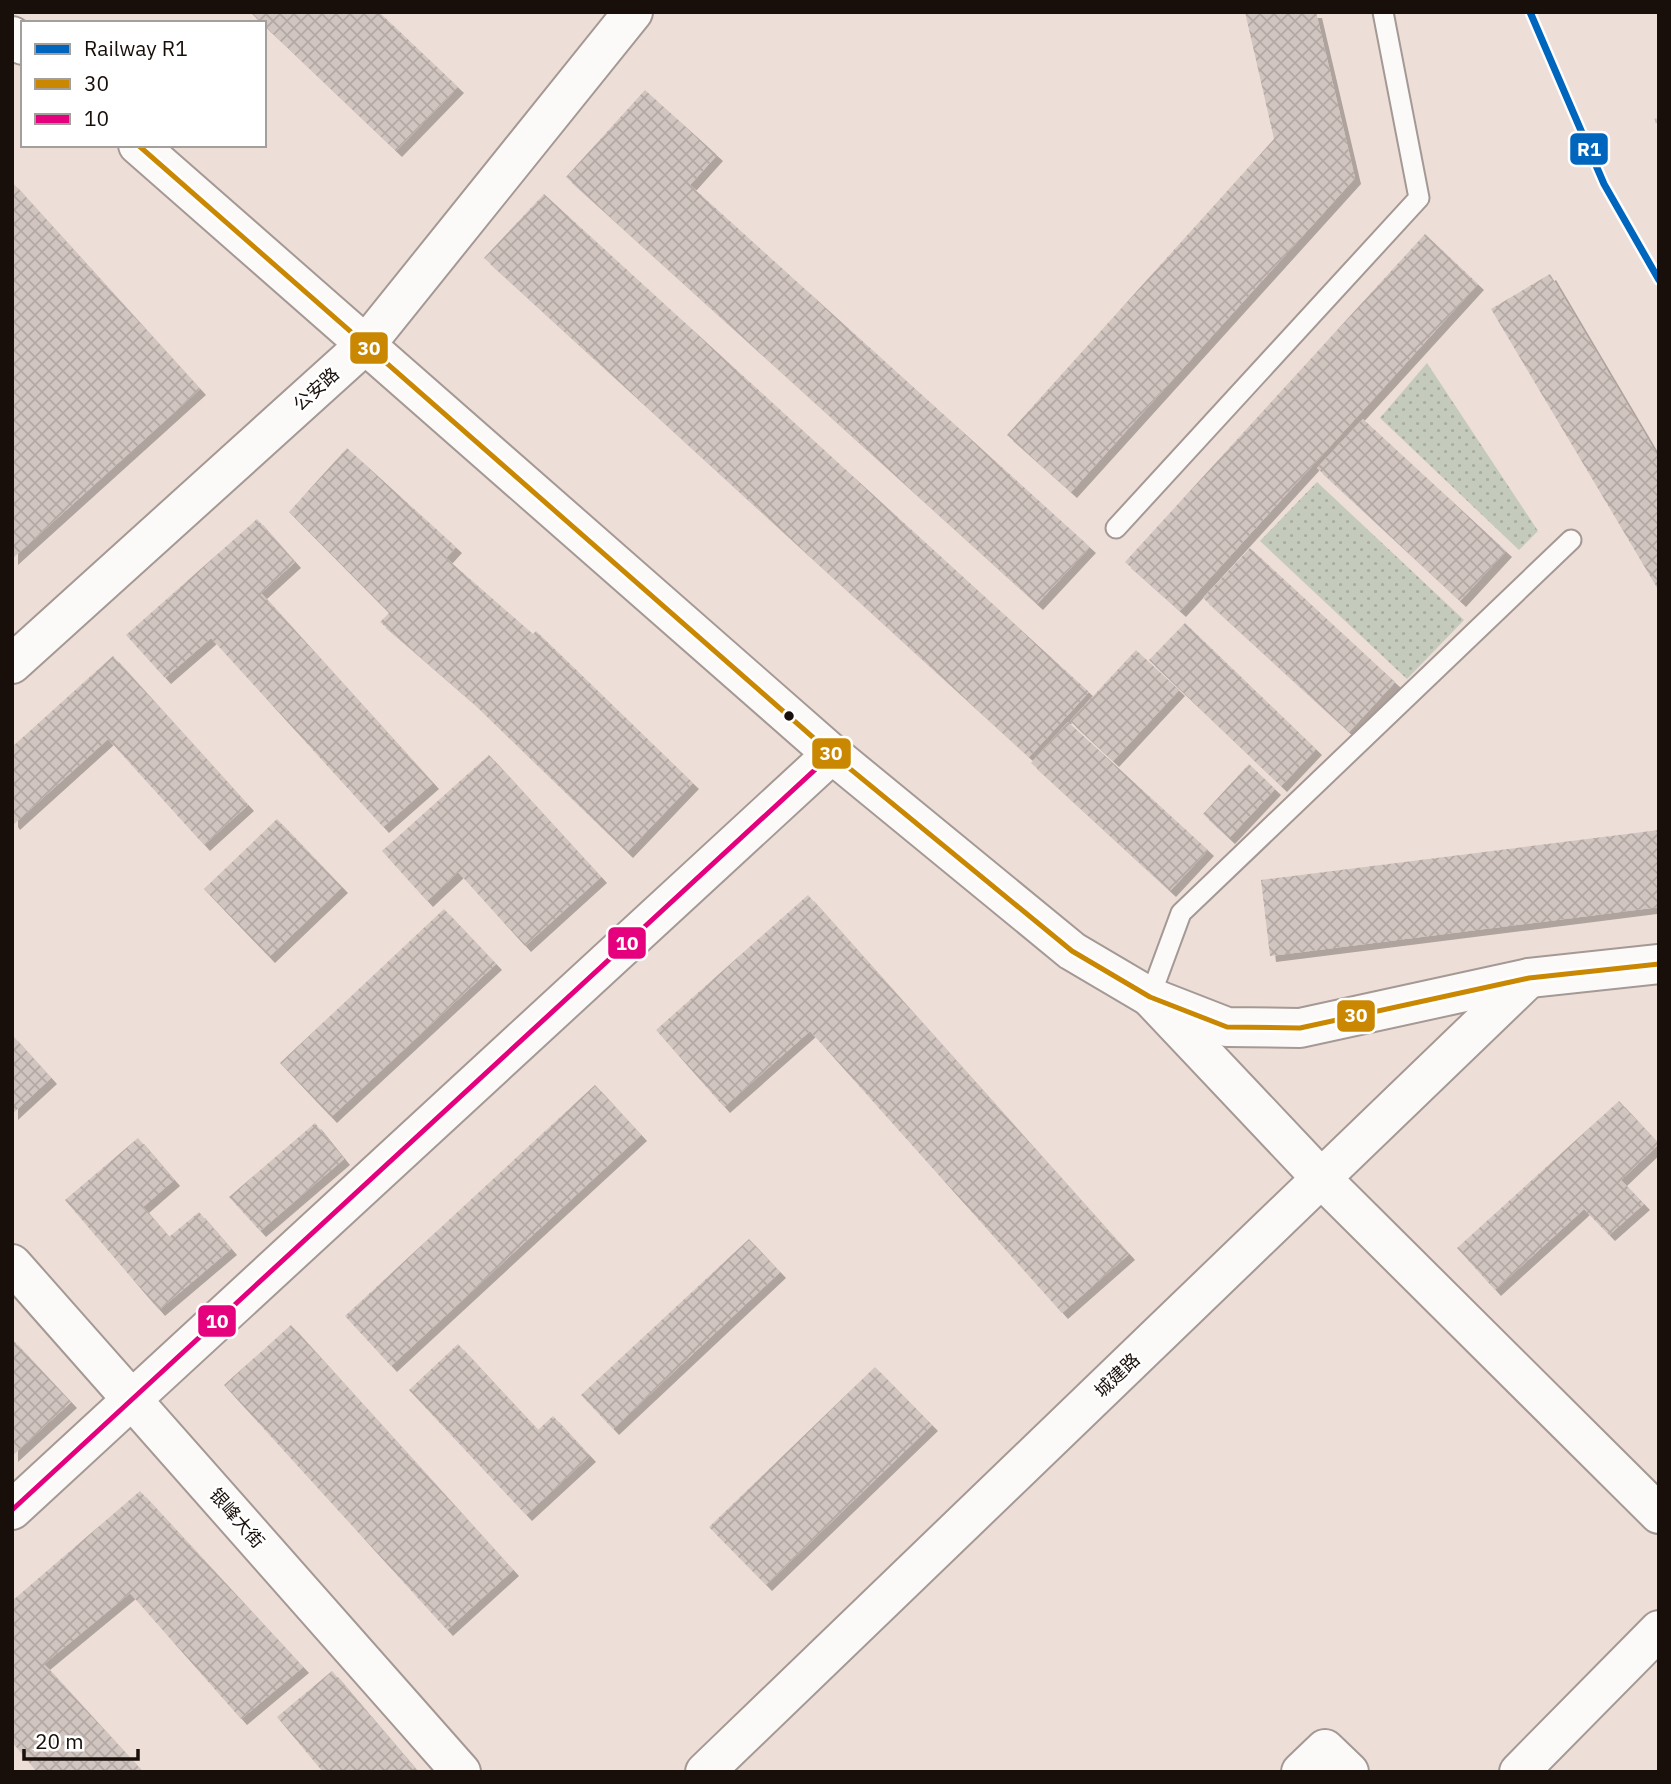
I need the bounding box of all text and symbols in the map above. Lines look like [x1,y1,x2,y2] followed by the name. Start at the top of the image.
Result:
[21,21,266,147] legend
[84,34,188,62] text: Railway R1
[84,69,109,97] text: 30
[84,104,109,132] text: 10
[1569,132,1609,166] line badge: R1
[1577,137,1602,161] text: R1
[349,331,389,365] line badge: 30
[358,336,380,360] text: 30
[288,362,344,416] street label: 公安路
[782,709,796,723] unlabelled marker
[811,737,852,770] line badge: 30
[820,741,842,765] text: 30
[607,926,647,960] line badge: 10
[616,931,638,955] text: 10
[1336,999,1376,1033] line badge: 30
[1345,1003,1367,1027] text: 30
[197,1304,237,1338] line badge: 10
[206,1309,228,1333] text: 10
[1090,1348,1144,1402] street label: 城建路
[205,1483,269,1553] street label: 银峰大街
[24,1718,138,1762] scale bar
[35,1727,84,1755] text: 20 m

